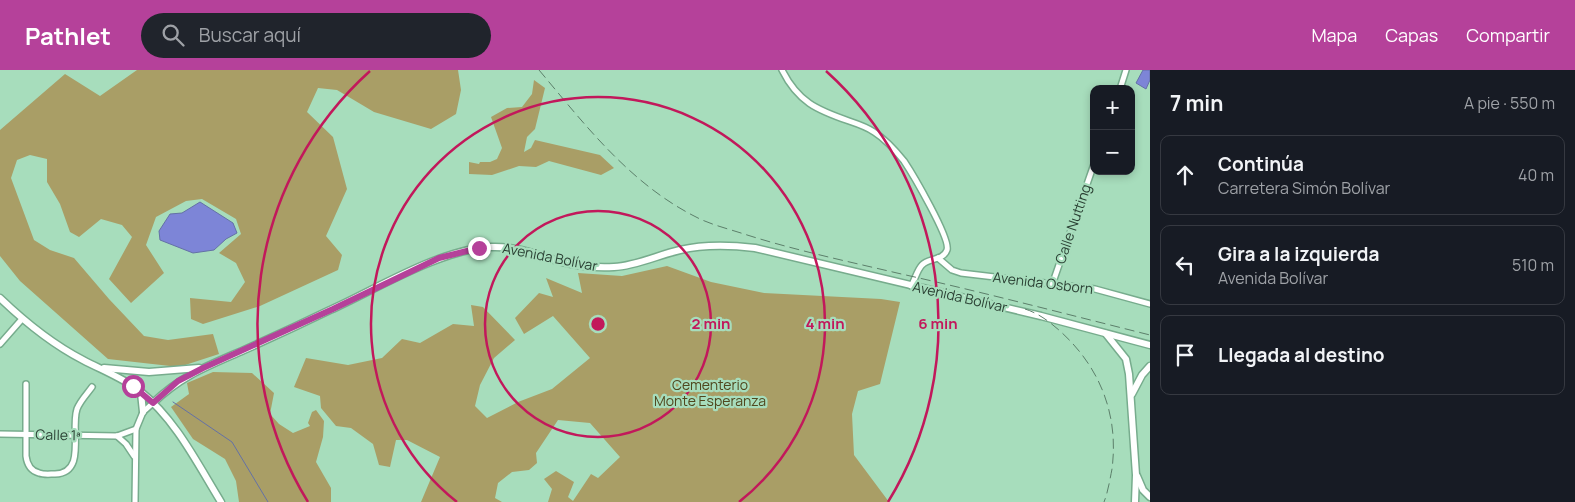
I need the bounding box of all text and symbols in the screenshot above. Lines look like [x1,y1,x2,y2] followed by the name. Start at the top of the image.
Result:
[141,13,491,58] search box
[25,19,111,52] text: Pathlet
[159,21,187,49] icon: search
[199,22,301,48] text: Buscar aquí
[1311,23,1357,47] text: Mapa
[1385,23,1438,47] text: Capas
[1466,23,1550,47] text: Compartir
[1090,85,1135,175] map controls
[1090,85,1135,130] button: +
[1170,89,1223,117] text: 7 min
[1464,92,1555,114] text: A pie · 550 m
[1090,130,1135,175] button: −
[1218,151,1304,177] text: Continúa
[1171,161,1199,189] icon: ahead
[1518,164,1554,186] text: 40 m
[1218,177,1390,199] text: Carretera Simón Bolívar
[1050,181,1095,266] street label: Calle Nutting
[468,237,491,260] route end
[501,238,599,275] street label: Avenida Bolívar
[1218,241,1379,267] text: Gira a la izquierda
[1171,251,1199,279] icon: left
[1512,254,1554,276] text: 510 m
[992,267,1094,298] street label: Avenida Osborn
[1218,267,1328,289] text: Avenida Bolívar
[911,276,1009,317] street label: Avenida Bolívar
[691,313,731,334] text: 2 min
[805,313,845,334] text: 4 min
[918,313,958,334] text: 6 min
[589,315,607,333] centre of rings
[1171,341,1199,369] icon: arrive
[1218,342,1385,368] text: Llegada al destino
[122,375,145,398] route start
[654,375,766,410] park label: Cementerio Monte Esperanza
[35,425,81,444] street label: Calle 1ª

